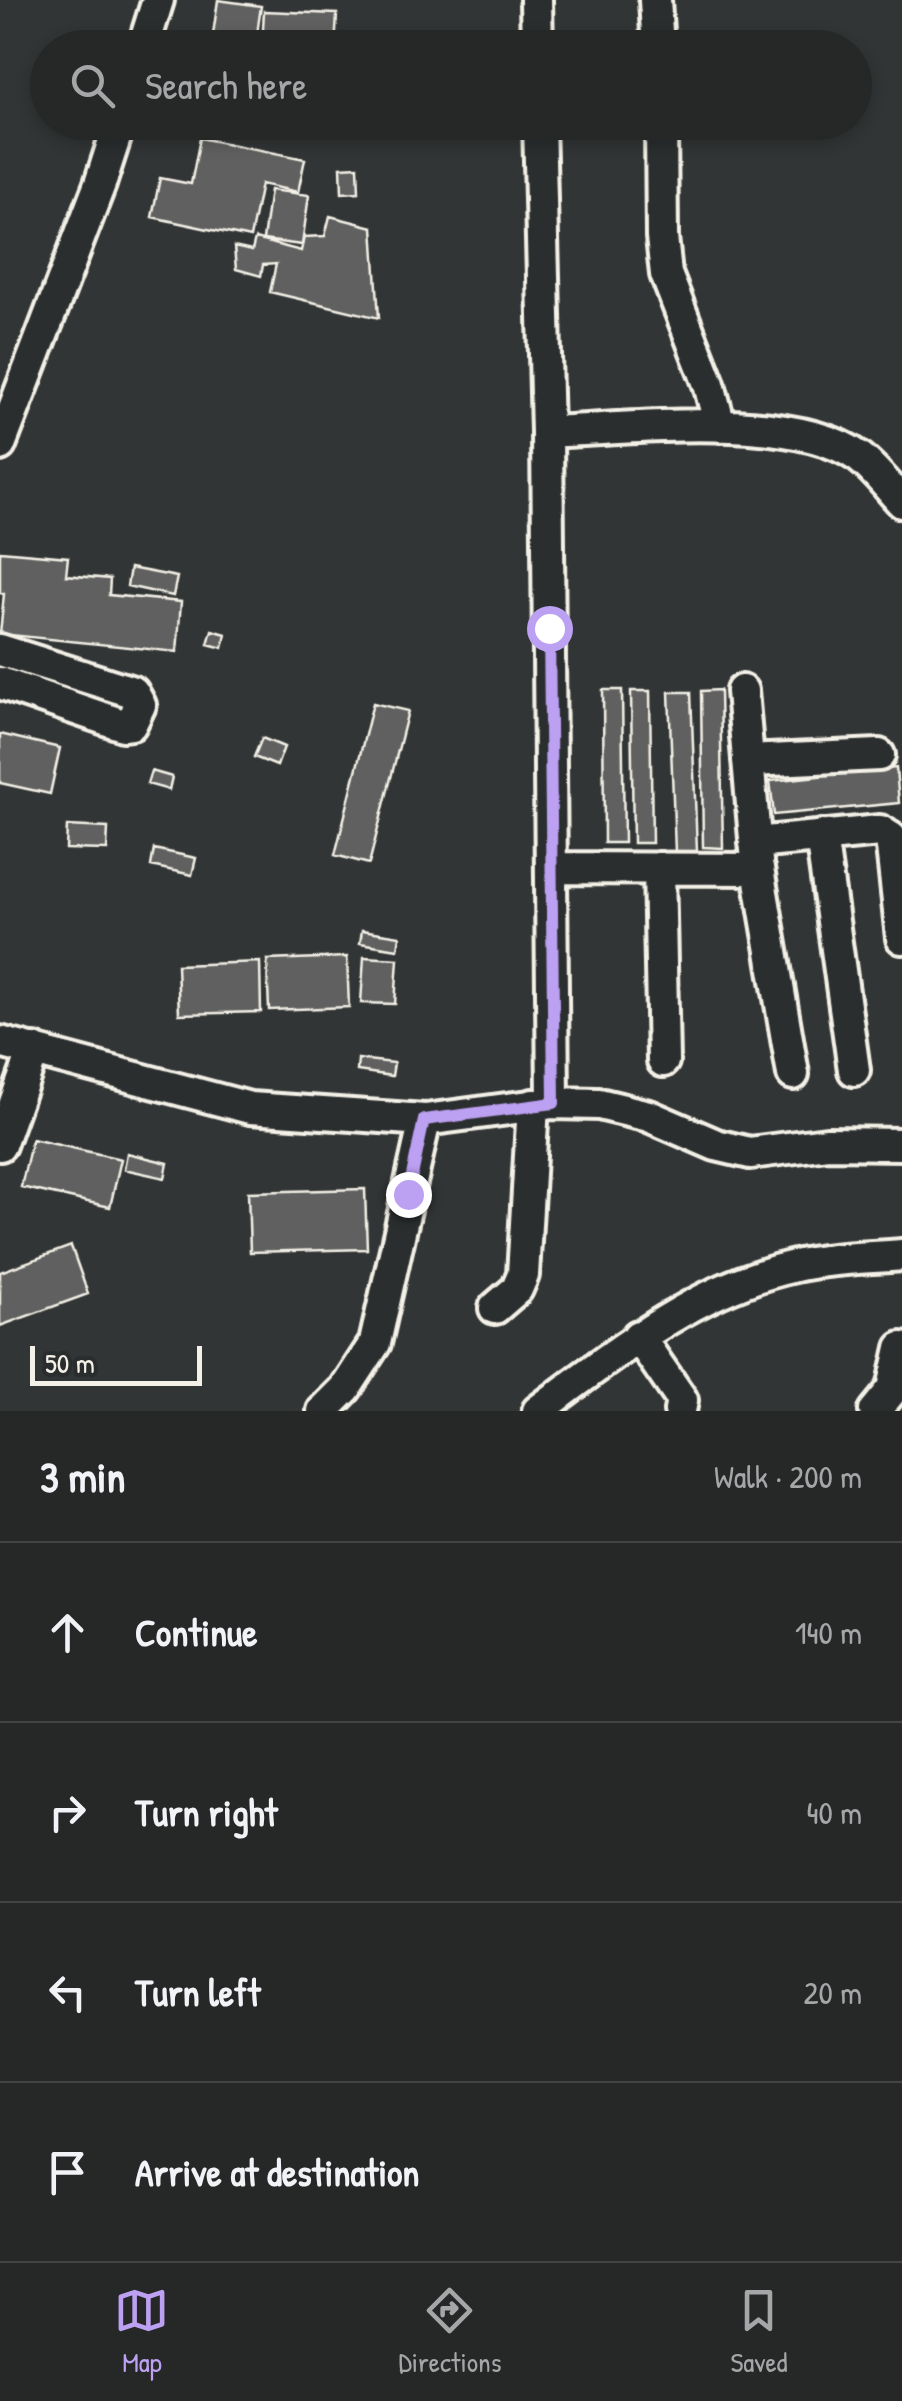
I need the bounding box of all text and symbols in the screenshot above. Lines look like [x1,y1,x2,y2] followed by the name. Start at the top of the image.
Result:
[30,30,872,140] search box
[65,58,120,113] icon: search
[145,59,307,111] text: Search here
[527,606,573,652] route start
[386,1172,432,1218] route end
[30,1341,202,1386] scale bar
[45,1344,95,1382] text: 50 m
[40,1448,125,1505] text: 3 min
[714,1455,862,1498] text: Walk · 200 m
[40,1605,95,1660] icon: ahead
[135,1606,257,1658] text: Continue
[795,1611,862,1654] text: 140 m
[40,1785,95,1840] icon: right
[135,1786,278,1838] text: Turn right
[807,1791,862,1834] text: 40 m
[40,1965,95,2020] icon: left
[135,1966,260,2018] text: Turn left
[804,1971,862,2014] text: 20 m
[40,2145,95,2200] icon: arrive
[135,2146,419,2198] text: Arrive at destination
[114,2283,169,2381] tab: Map
[398,2283,501,2381] tab: Directions
[730,2283,788,2381] tab: Saved

